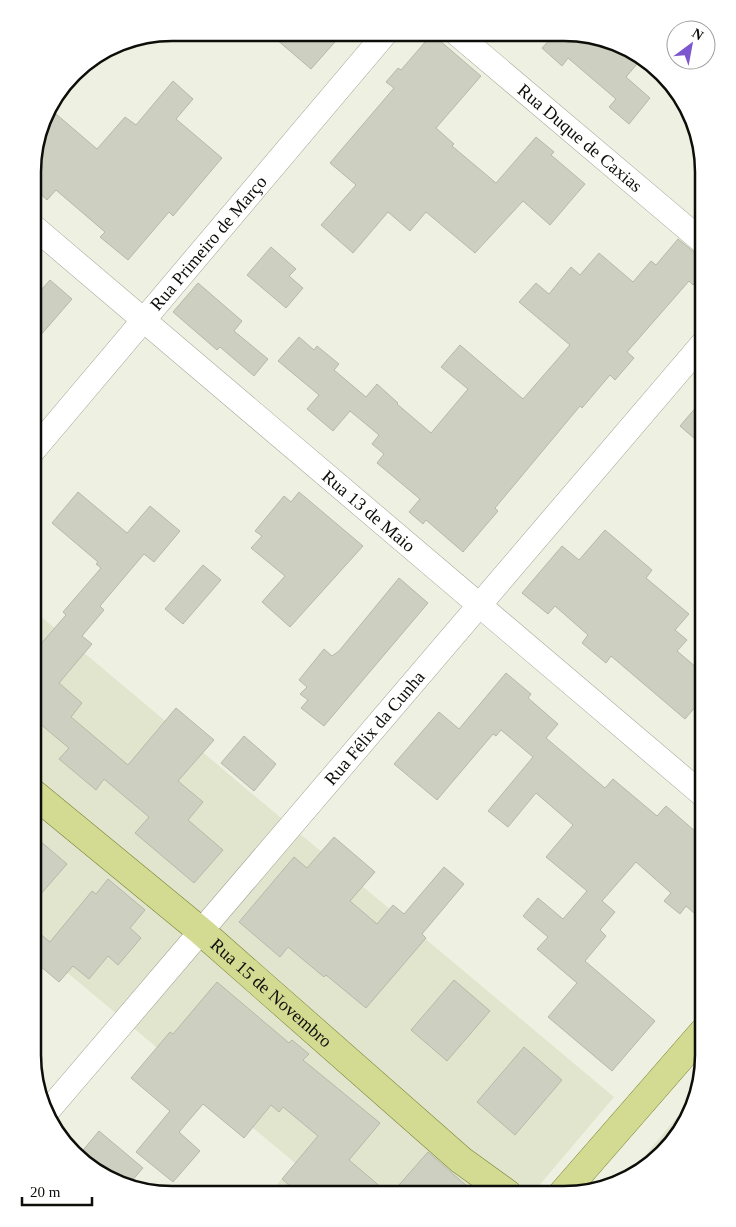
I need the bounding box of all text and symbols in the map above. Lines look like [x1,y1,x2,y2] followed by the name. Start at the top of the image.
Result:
[666,20,716,70] north arrow
[689,25,706,43] text: N
[514,80,646,196] street label: Rua Duque de Caxias
[146,172,271,314] street label: Rua Primeiro de Março
[318,466,419,556] street label: Rua 13 de Maio
[320,667,429,789] street label: Rua Félix da Cunha
[207,934,336,1051] street label: Rua 15 de Novembro
[22,1174,92,1206] scale bar
[30,1184,61,1200] text: 20 m

